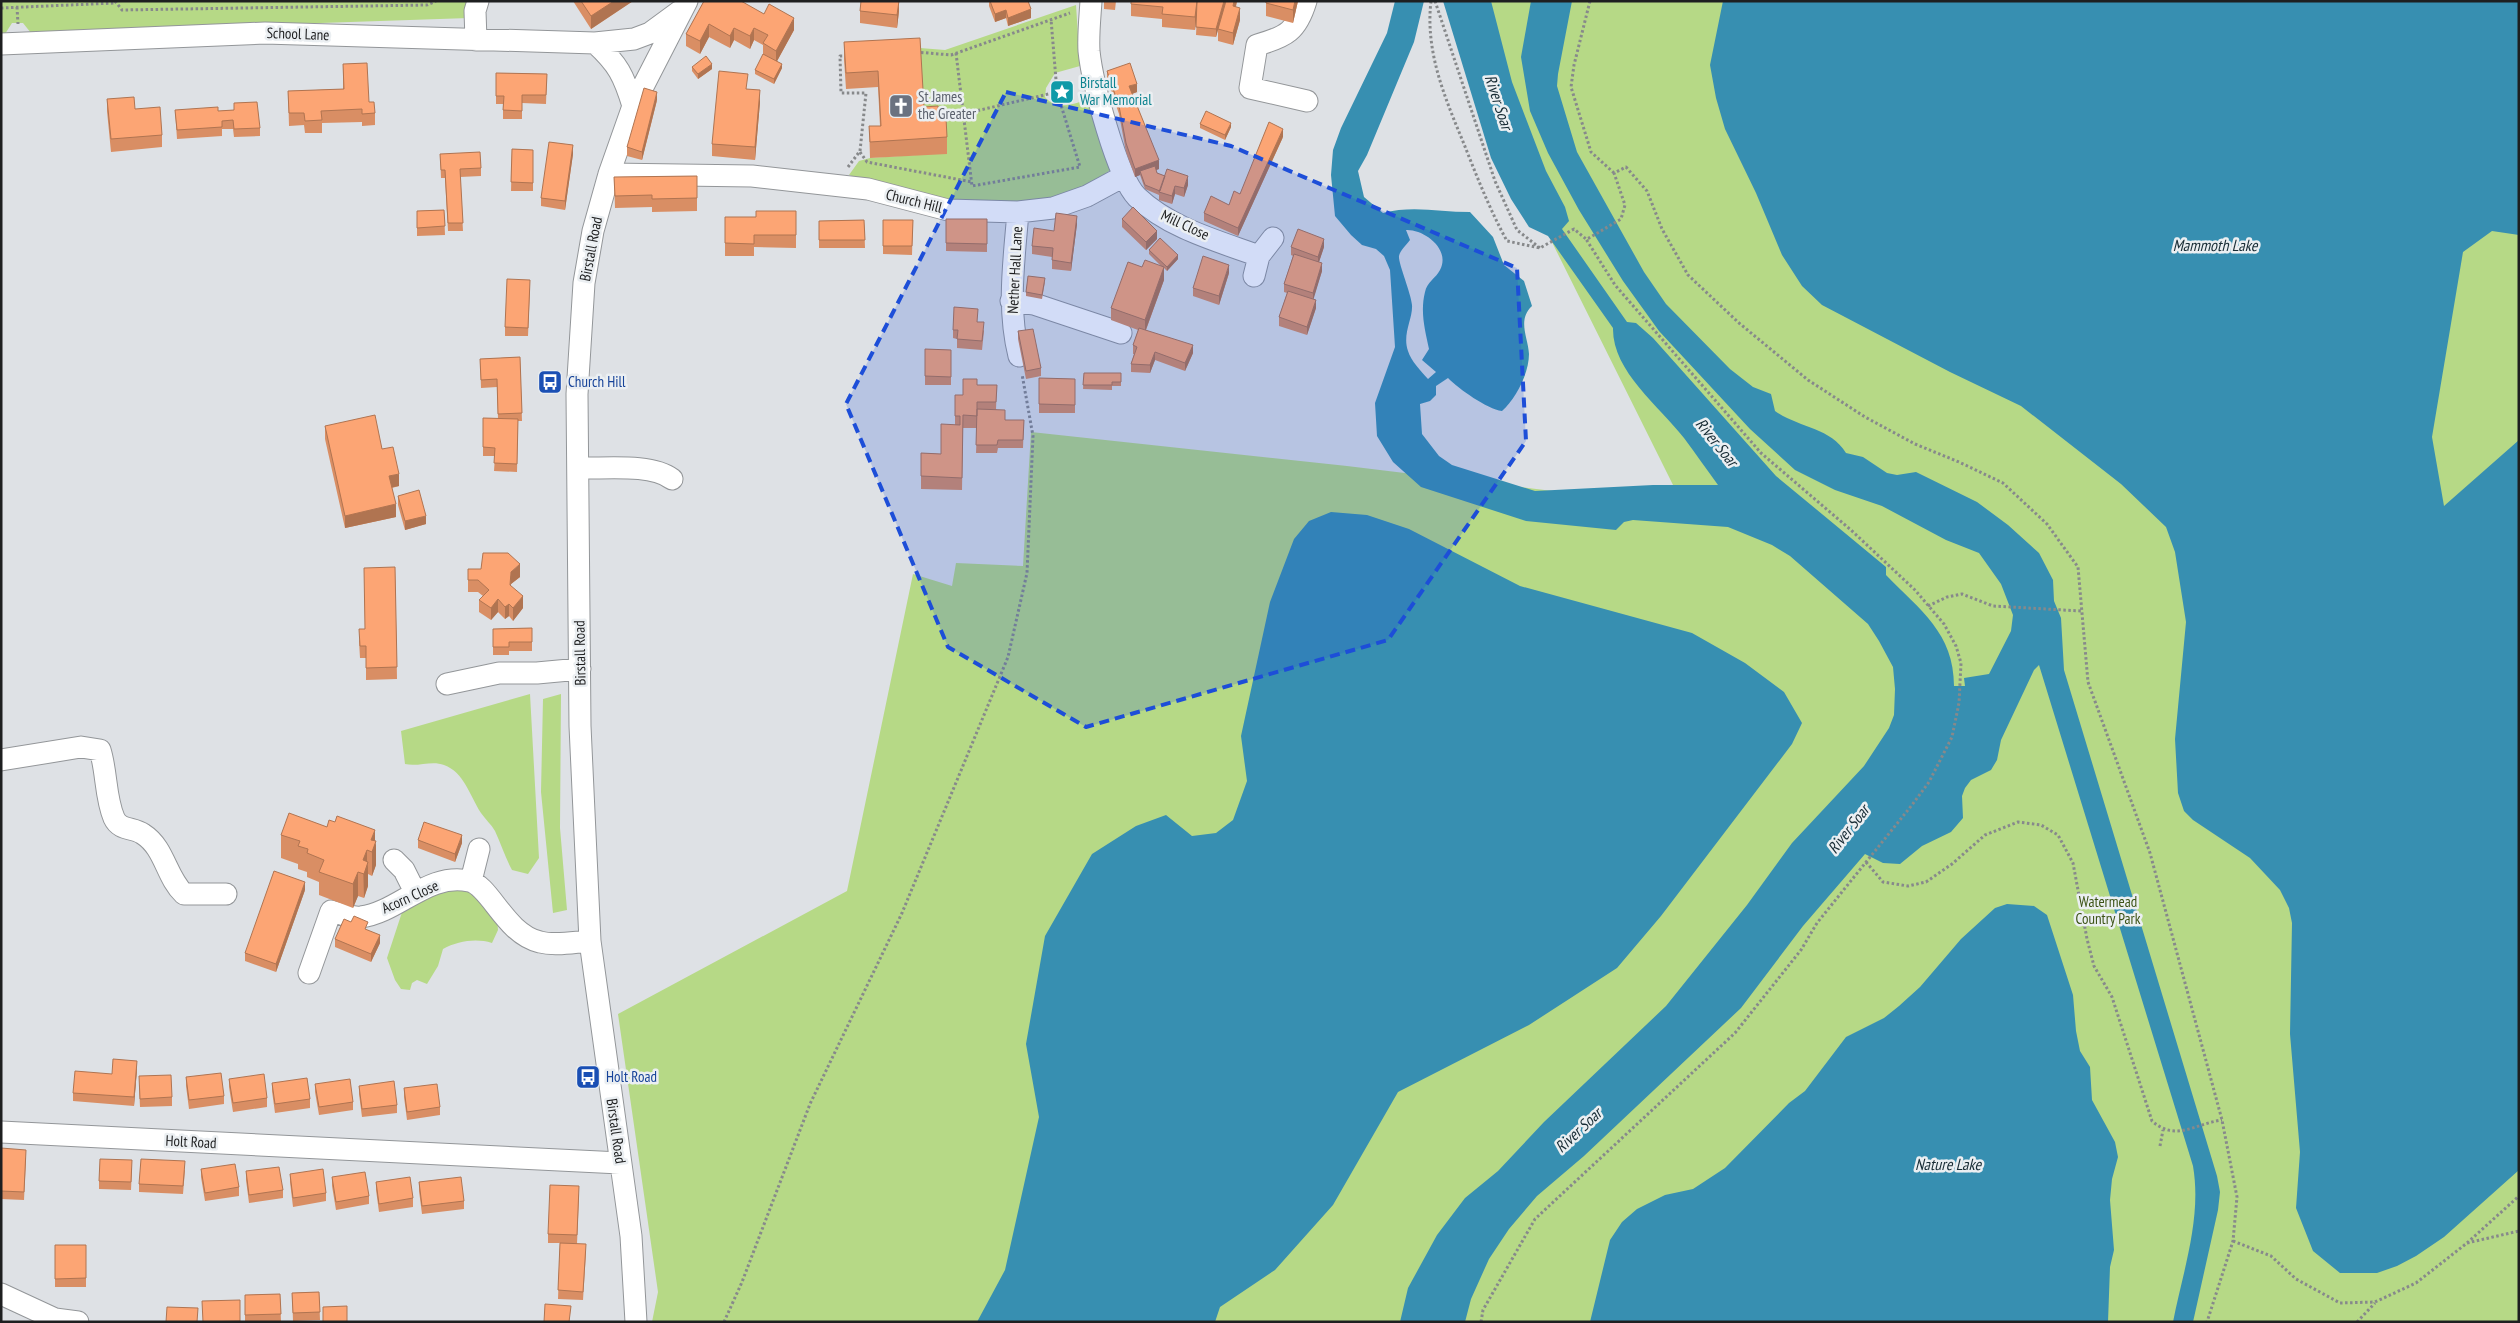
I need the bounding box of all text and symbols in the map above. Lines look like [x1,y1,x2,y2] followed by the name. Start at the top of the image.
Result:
[266,23,330,44] street label: School Lane
[1481,72,1518,134] water label: River Soar
[1080,73,1152,109] place label: Birstall War Memorial
[1049,79,1075,105] place icon: Birstall War Memorial
[918,87,977,123] place label: St James the Greater
[888,93,914,119] church icon: St James the Greater
[884,184,945,217] street label: Church Hill
[1158,205,1212,244] street label: Mill Close
[575,215,606,283] street label: Birstall Road
[1003,226,1026,314] street label: Nether Hall Lane
[2173,235,2259,255] water label: Mammoth Lake
[537,369,563,395] bus stop icon: Church Hill
[568,372,626,391] place label: Church Hill
[1692,414,1744,472] water label: River Soar
[569,620,590,686] street label: Birstall Road
[1823,799,1875,857] water label: River Soar
[378,876,441,918] street label: Acorn Close
[2076,892,2141,928] park label: Watermead Country Park
[575,1064,601,1090] bus stop icon: Holt Road
[606,1067,657,1086] place label: Holt Road
[603,1097,630,1165] street label: Birstall Road
[1551,1102,1607,1157] water label: River Soar
[165,1131,217,1152] street label: Holt Road
[1915,1154,1982,1174] water label: Nature Lake

